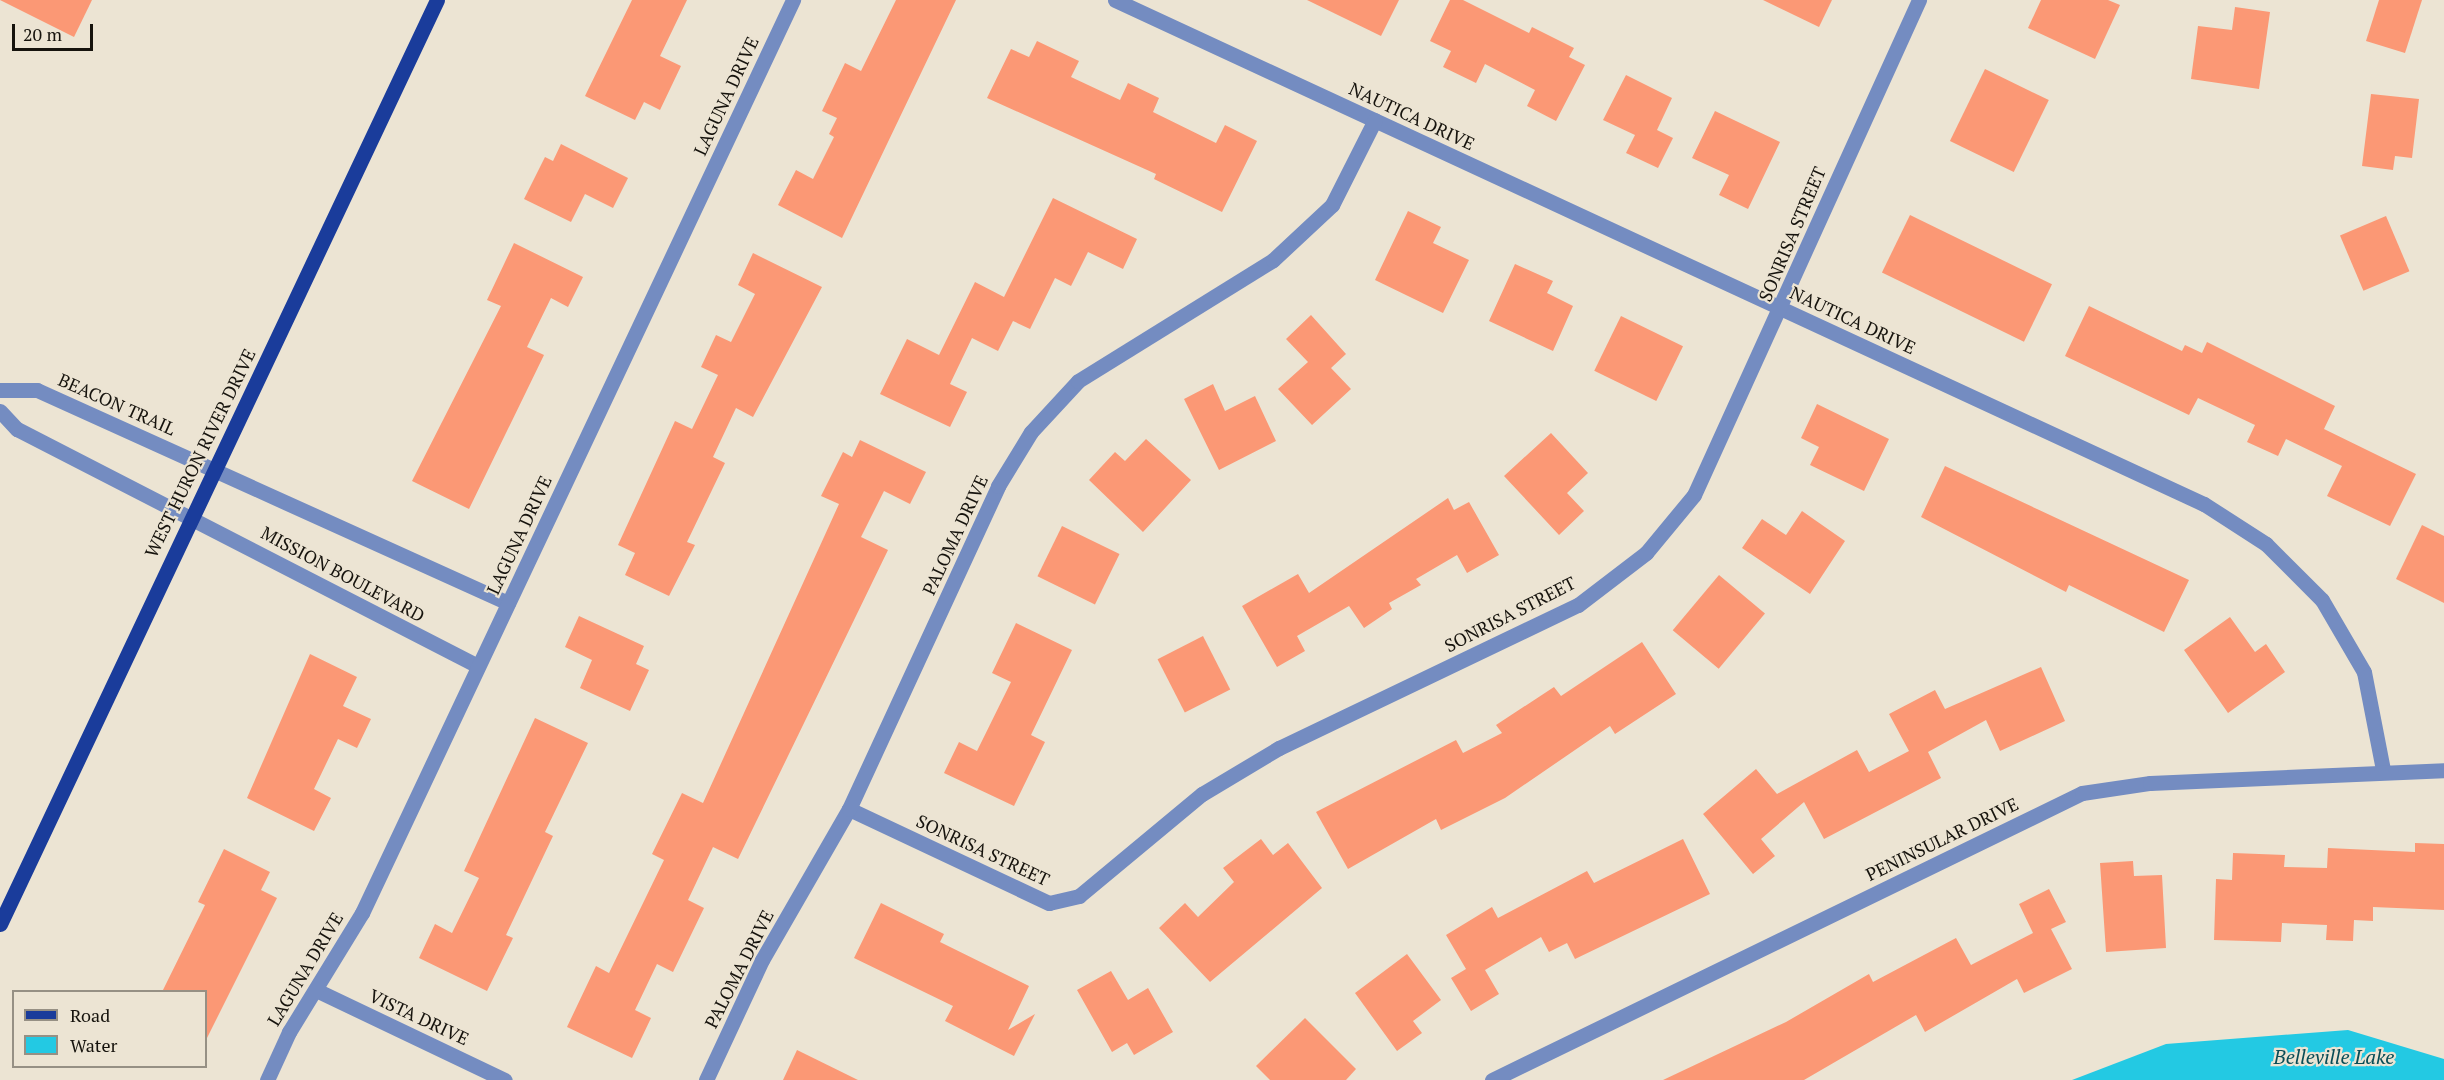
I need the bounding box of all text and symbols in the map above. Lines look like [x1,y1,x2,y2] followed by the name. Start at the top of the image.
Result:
[15,12,96,50] scale bar
[23,22,62,46] text: 20 m
[689,33,763,159] street label: LAGUNA DRIVE
[1346,77,1478,155] street label: NAUTICA DRIVE
[1754,163,1830,305] street label: SONRISA STREET
[1787,281,1919,359] street label: NAUTICA DRIVE
[140,345,260,561] street label: WEST HURON RIVER DRIVE
[55,369,179,439] street label: BEACON TRAIL
[918,471,992,599] street label: PALOMA DRIVE
[482,472,556,598] street label: LAGUNA DRIVE
[257,522,429,626] street label: MISSION BOULEVARD
[1441,572,1579,656] street label: SONRISA STREET
[1862,793,2022,885] street label: PENINSULAR DRIVE
[913,810,1053,890] street label: SONRISA STREET
[700,906,778,1032] street label: PALOMA DRIVE
[263,908,347,1030] street label: LAGUNA DRIVE
[366,984,472,1050] street label: VISTA DRIVE
[12,990,207,1068] legend
[70,1003,110,1027] text: Road
[70,1033,117,1057] text: Water
[2274,1044,2394,1068] water label: Belleville Lake

